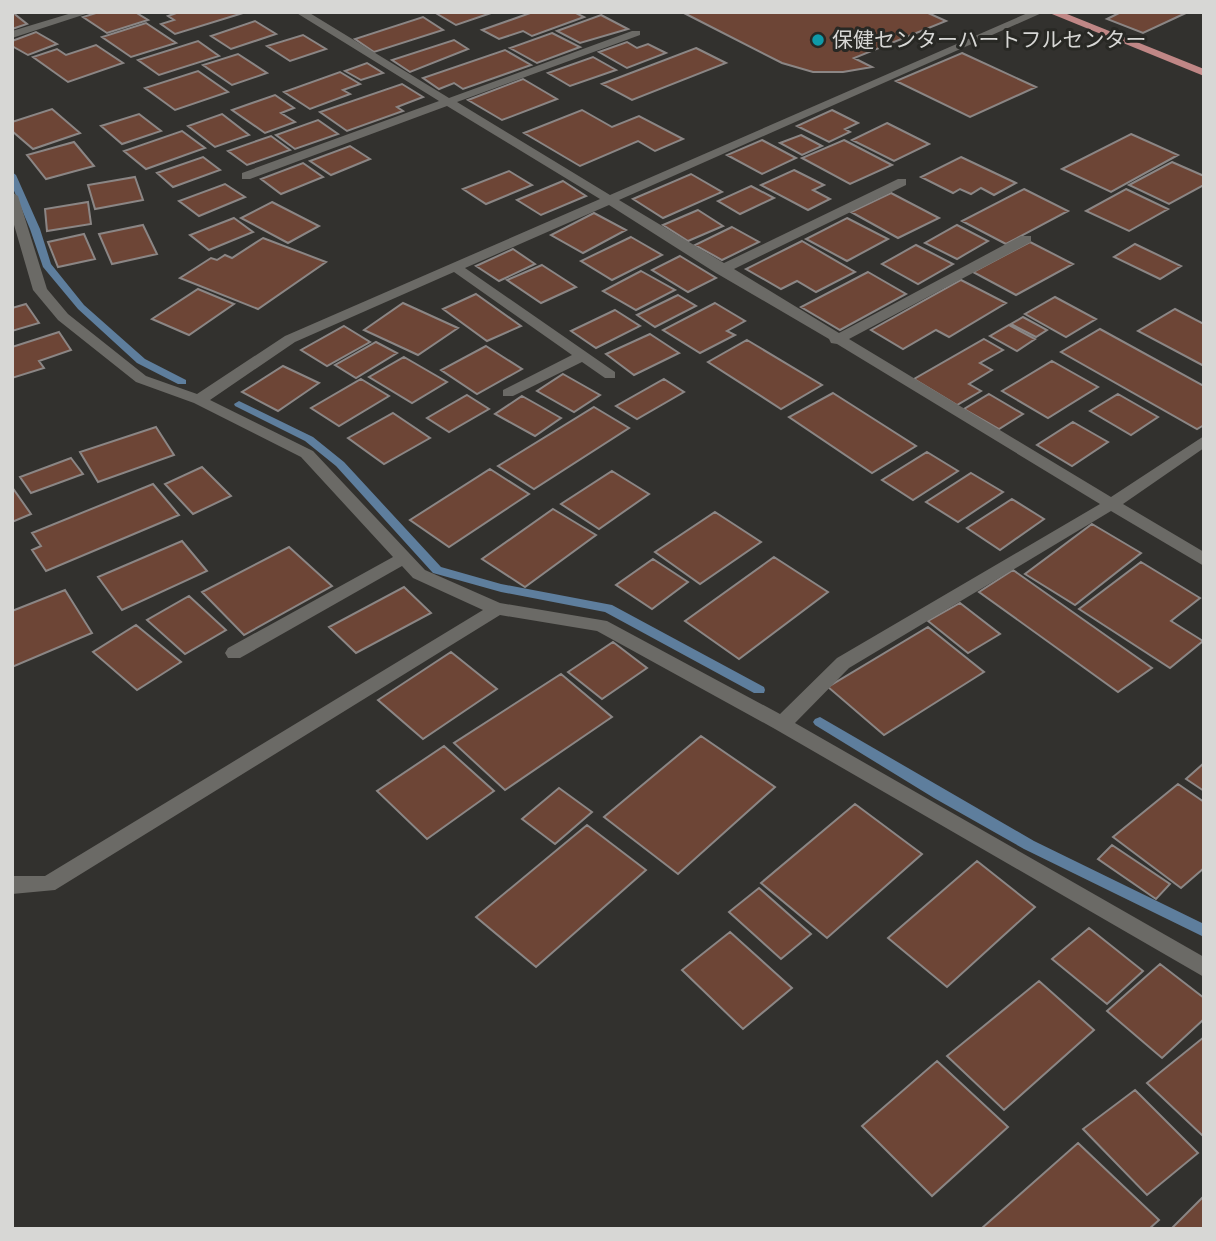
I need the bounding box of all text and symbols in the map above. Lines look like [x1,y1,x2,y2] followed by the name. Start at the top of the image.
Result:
[832,27,1147,53] place label: 保健センターハートフルセンター
[810,32,826,48] marker: 保健センターハートフルセンター

